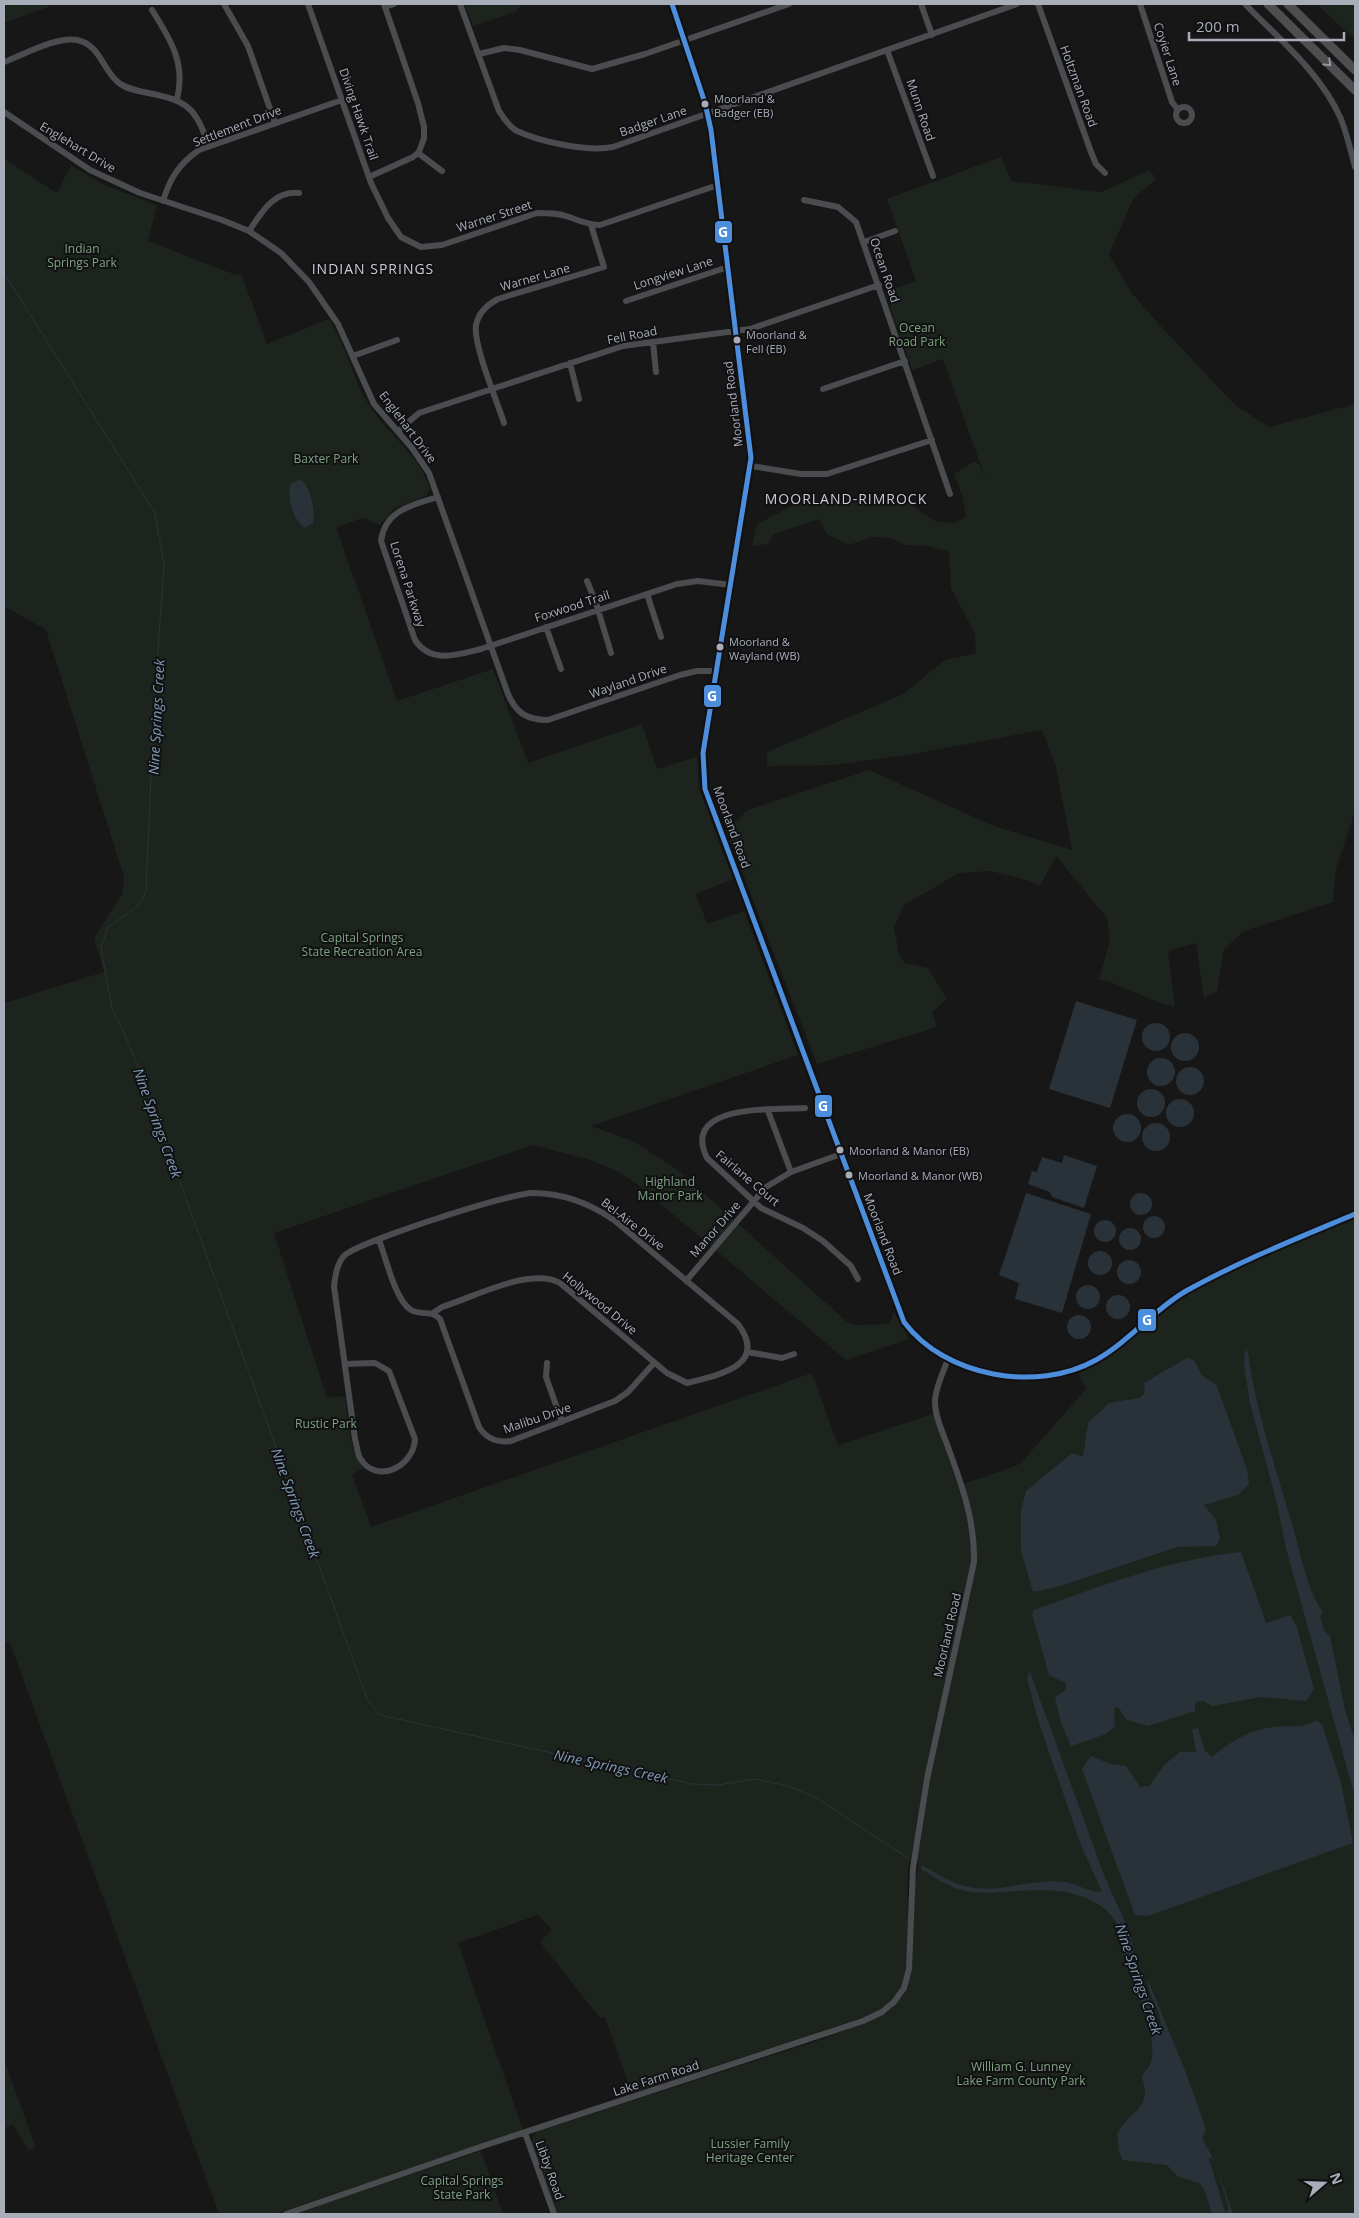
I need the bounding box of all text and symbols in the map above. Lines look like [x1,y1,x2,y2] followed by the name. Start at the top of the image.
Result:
[1189,10,1344,42] scale bar
[1196,16,1240,36] text: 200 m
[1150,20,1186,88] street label: Coyier Lane
[1056,43,1102,129] street label: Holtzman Road
[1322,57,1331,66] one-way arrow
[335,66,383,162] street label: Diving Hawk Trail
[902,77,940,143] street label: Munn Road
[714,91,775,120] place label: Moorland & Badger (EB)
[700,99,710,109] marker: Moorland & Badger (EB)
[190,101,284,151] street label: Settlement Drive
[617,101,689,140] street label: Badger Lane
[37,118,119,177] street label: Englehart Drive
[454,196,534,236] street label: Warner Street
[714,220,733,244] line badge: G
[718,222,728,241] text: G
[866,235,904,305] street label: Ocean Road
[47,240,118,271] park label: Indian Springs Park
[631,252,715,294] street label: Longview Lane
[312,259,434,278] district label: INDIAN SPRINGS
[498,259,572,295] street label: Warner Lane
[889,319,946,350] park label: Ocean Road Park
[605,322,659,348] street label: Fell Road
[746,327,807,356] place label: Moorland & Fell (EB)
[732,335,742,345] marker: Moorland & Fell (EB)
[719,360,747,448] street label: Moorland Road
[375,388,441,467] street label: Englehart Drive
[294,450,359,467] park label: Baxter Park
[765,489,927,508] district label: MOORLAND-RIMROCK
[386,539,430,630] street label: Lorena Parkway
[532,586,612,626] street label: Foxwood Trail
[729,634,800,663] place label: Moorland & Wayland (WB)
[715,642,725,652] marker: Moorland & Wayland (WB)
[143,658,169,775] water label: Nine Springs Creek
[587,660,669,702] street label: Wayland Drive
[703,684,722,708] line badge: G
[707,686,717,705] text: G
[709,784,755,870] street label: Moorland Road
[302,929,422,960] park label: Capital Springs State Recreation Area
[129,1065,187,1182] water label: Nine Springs Creek
[814,1094,833,1118] line badge: G
[818,1096,828,1115] text: G
[849,1143,969,1158] place label: Moorland & Manor (EB)
[835,1145,845,1155] marker: Moorland & Manor (EB)
[712,1146,784,1210] street label: Fairlane Court
[858,1168,982,1183] place label: Moorland & Manor (WB)
[844,1170,854,1180] marker: Moorland & Manor (WB)
[637,1173,703,1204] park label: Highland Manor Park
[860,1191,906,1277] street label: Moorland Road
[598,1194,668,1254] street label: Bel-Aire Drive
[686,1197,744,1261] street label: Manor Drive
[559,1268,641,1339] street label: Hollywood Drive
[1137,1308,1157,1332] line badge: G
[1142,1310,1152,1329] text: G
[501,1398,573,1438] street label: Malibu Drive
[295,1415,358,1432] park label: Rustic Park
[267,1445,325,1562] water label: Nine Springs Creek
[929,1591,965,1679] street label: Moorland Road
[552,1745,671,1788] water label: Nine Springs Creek
[1111,1921,1167,2038] water label: Nine Springs Creek
[611,2056,701,2100] street label: Lake Farm Road
[956,2058,1086,2089] park label: William G. Lunney Lake Farm County Park
[706,2135,794,2166] park label: Lussier Family Heritage Center
[531,2138,569,2202] street label: Libby Road
[1299,2158,1349,2208] north arrow
[1326,2170,1348,2187] text: N
[420,2172,504,2203] park label: Capital Springs State Park

